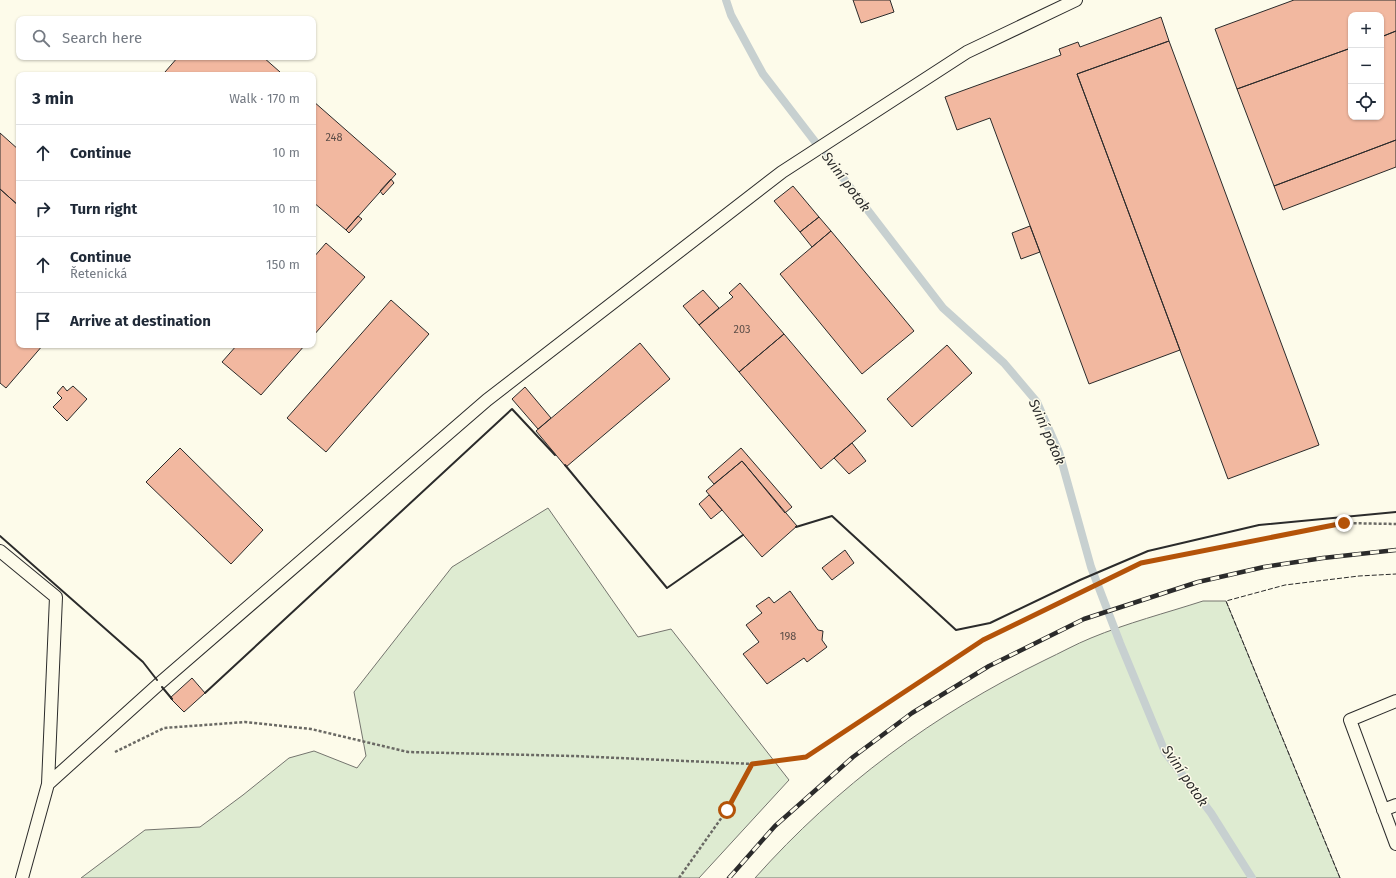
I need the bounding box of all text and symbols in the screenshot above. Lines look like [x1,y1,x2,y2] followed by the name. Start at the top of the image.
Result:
[1348,12,1384,120] map controls
[1348,12,1384,48] button: +
[16,16,316,60] search box
[30,27,52,49] icon: search
[62,29,142,47] text: Search here
[1348,48,1384,84] button: −
[1348,84,1384,120] button: locate
[32,88,74,109] text: 3 min
[229,91,300,106] text: Walk · 170 m
[325,131,343,144] house number: 248
[32,142,54,164] icon: ahead
[70,144,131,162] text: Continue
[273,145,300,160] text: 10 m
[817,148,874,216] water label: Sviní potok
[32,198,54,220] icon: right
[70,200,137,218] text: Turn right
[273,201,300,216] text: 10 m
[70,248,131,266] text: Continue
[32,254,54,276] icon: ahead
[266,257,300,272] text: 150 m
[70,266,127,281] text: Řetenická
[32,310,54,332] icon: arrive
[70,312,211,330] text: Arrive at destination
[734,323,750,336] house number: 203
[1025,395,1069,468] water label: Sviní potok
[1335,514,1353,532] route end
[780,630,796,643] house number: 198
[1158,741,1212,810] water label: Sviní potok
[718,801,736,819] route start

